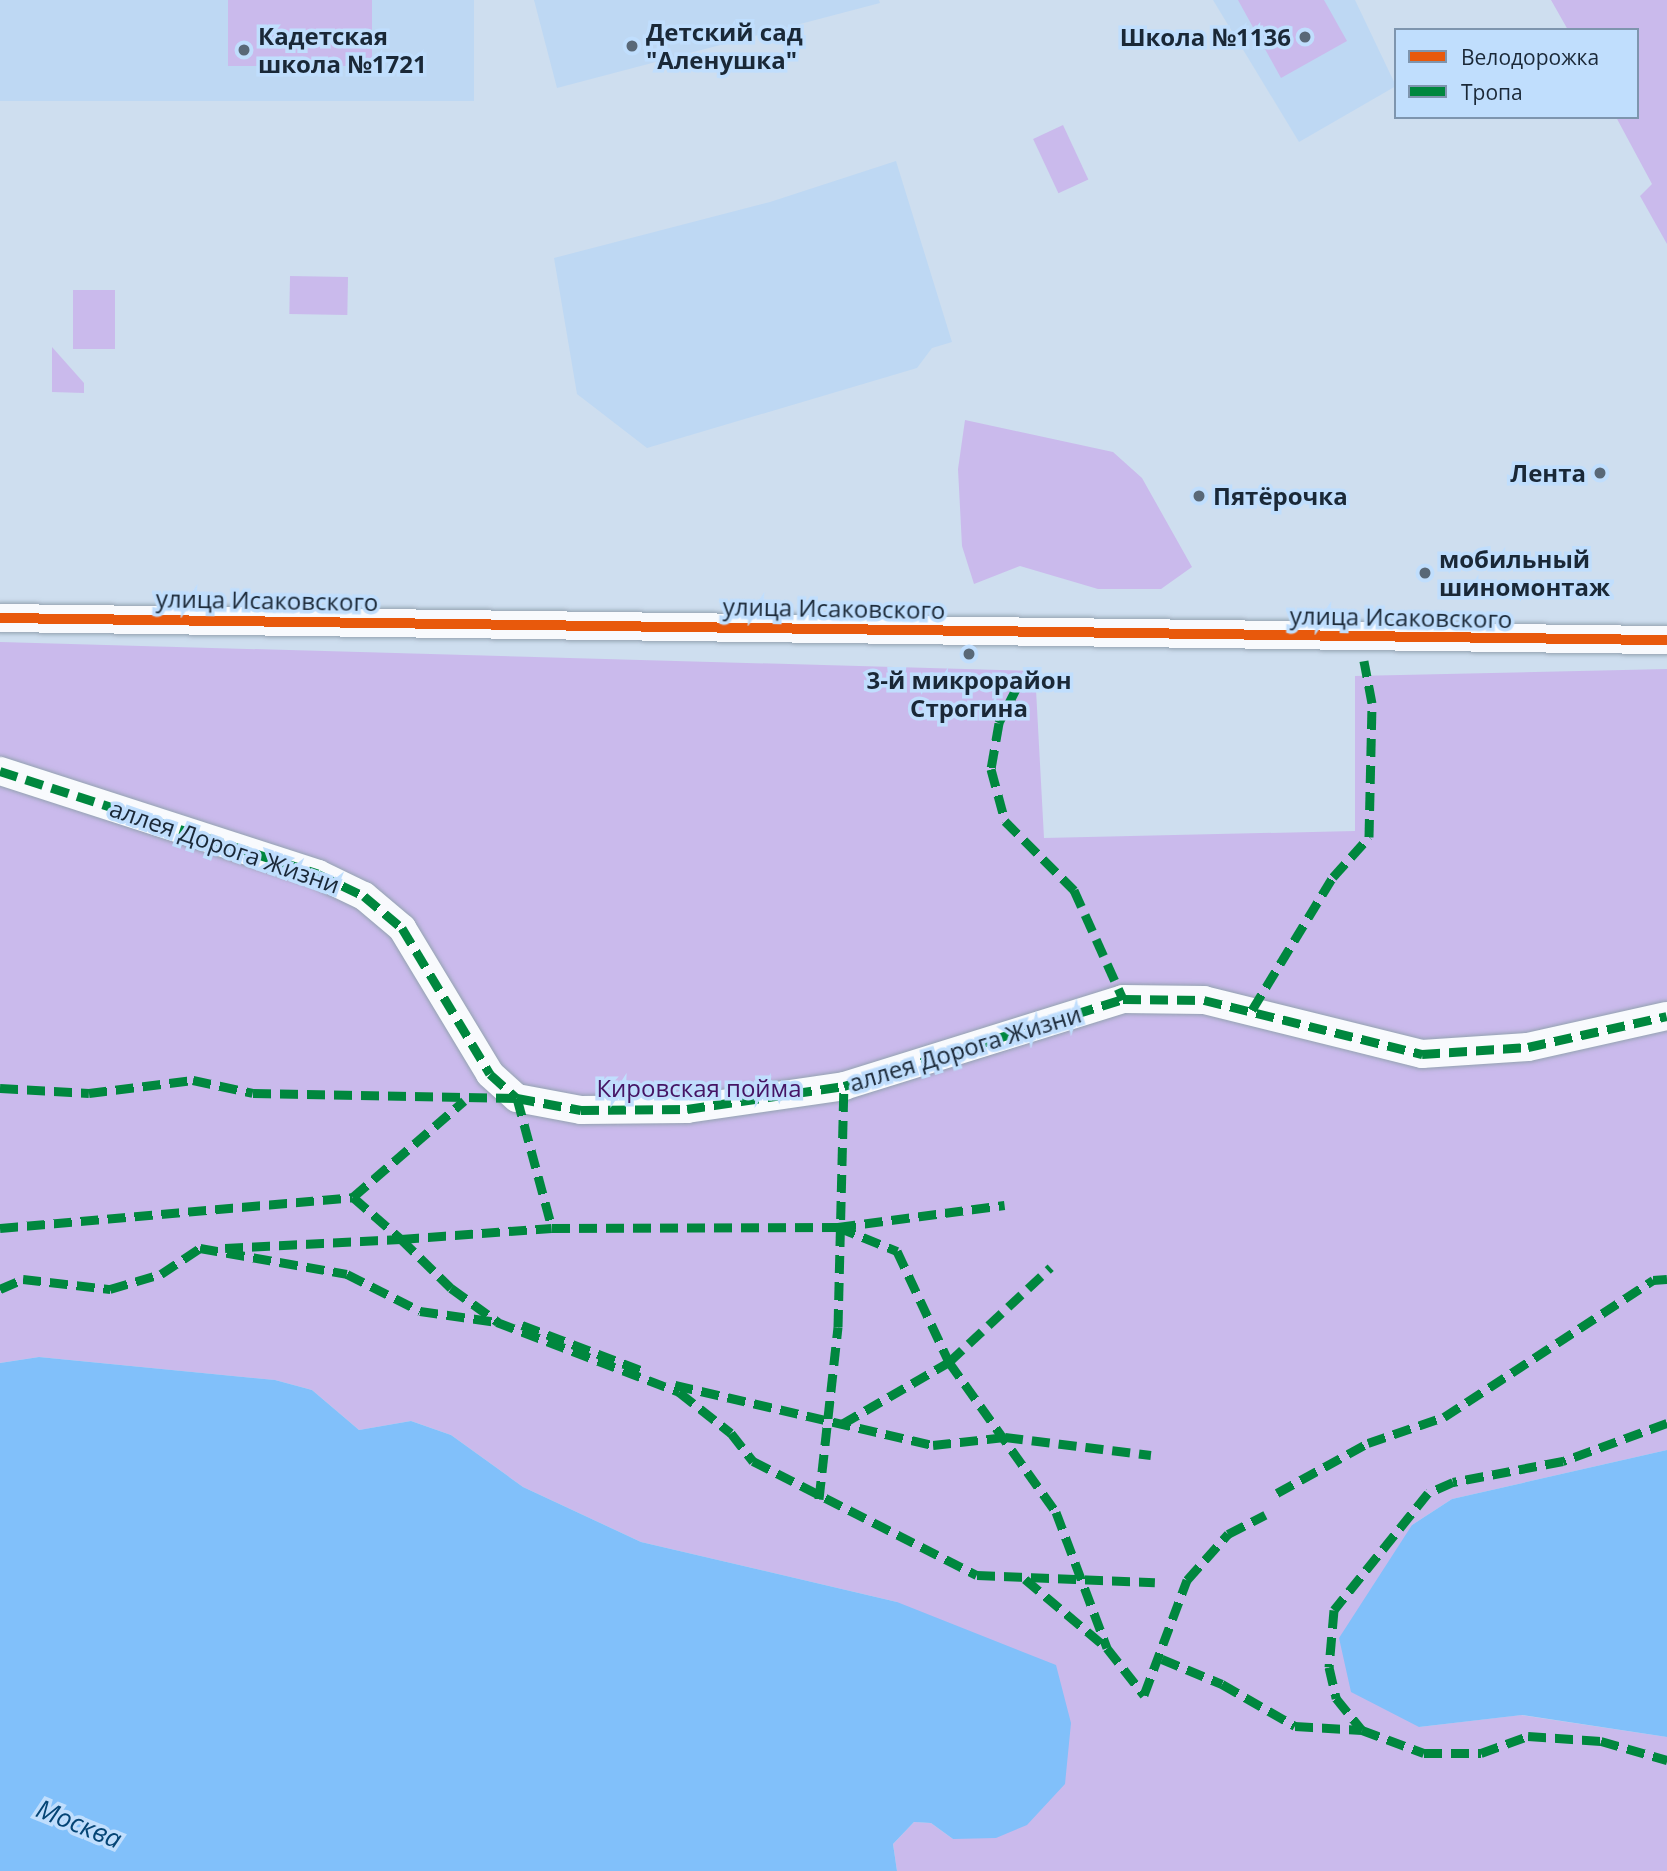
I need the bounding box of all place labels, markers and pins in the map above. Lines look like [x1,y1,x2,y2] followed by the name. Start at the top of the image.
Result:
[646,18,803,74] place label: Детский сад "Аленушка"
[258,22,427,78] place label: Кадетская школа №1721
[1120,23,1291,51] place label: Школа №1136
[1297,29,1313,45] marker: Школа №1136
[624,38,640,54] marker: Детский сад "Аленушка"
[236,42,252,58] marker: Кадетская школа №1721
[1510,459,1586,487] place label: Лента
[1592,465,1608,481] marker: Лента
[1213,482,1348,510] place label: Пятёрочка
[1191,488,1207,504] marker: Пятёрочка
[1439,545,1610,601] place label: мобильный шиномонтаж
[1417,565,1433,581] marker: мобильный шиномонтаж
[961,646,977,662] marker: 3-й микрорайон Строгина
[866,666,1072,722] place label: 3-й микрорайон Строгина

